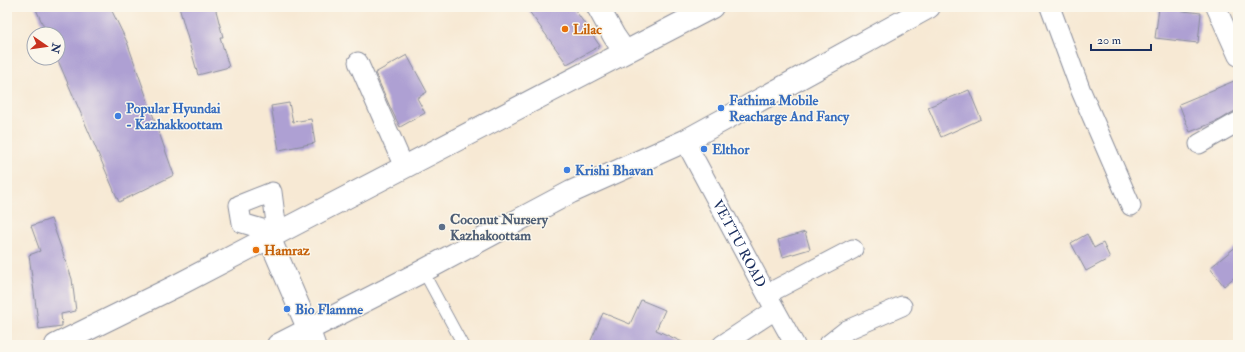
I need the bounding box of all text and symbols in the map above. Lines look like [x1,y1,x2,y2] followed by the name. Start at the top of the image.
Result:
[573,21,602,38] place label: Lilac
[560,24,570,34] marker: Lilac
[26,26,66,66] north arrow
[1091,26,1151,52] scale bar
[1097,33,1122,48] text: 20 m
[48,41,63,56] text: N
[729,92,850,126] place label: Fathima Mobile Reacharge And Fancy
[126,100,223,133] place label: Popular Hyundai - Kazhakkoottam
[716,103,726,113] marker: Fathima Mobile Reacharge And Fancy
[113,111,123,121] marker: Popular Hyundai - Kazhakkoottam
[712,141,750,158] place label: Elthor
[699,144,709,154] marker: Elthor
[575,162,654,179] place label: Krishi Bhavan
[562,165,572,175] marker: Krishi Bhavan
[709,197,770,290] street label: VETTU ROAD
[450,211,549,244] place label: Coconut Nursery Kazhakoottam
[437,222,447,232] marker: Coconut Nursery Kazhakoottam
[264,242,310,259] place label: Hamraz
[251,245,261,255] marker: Hamraz
[295,301,363,318] place label: Bio Flamme
[282,304,292,314] marker: Bio Flamme

